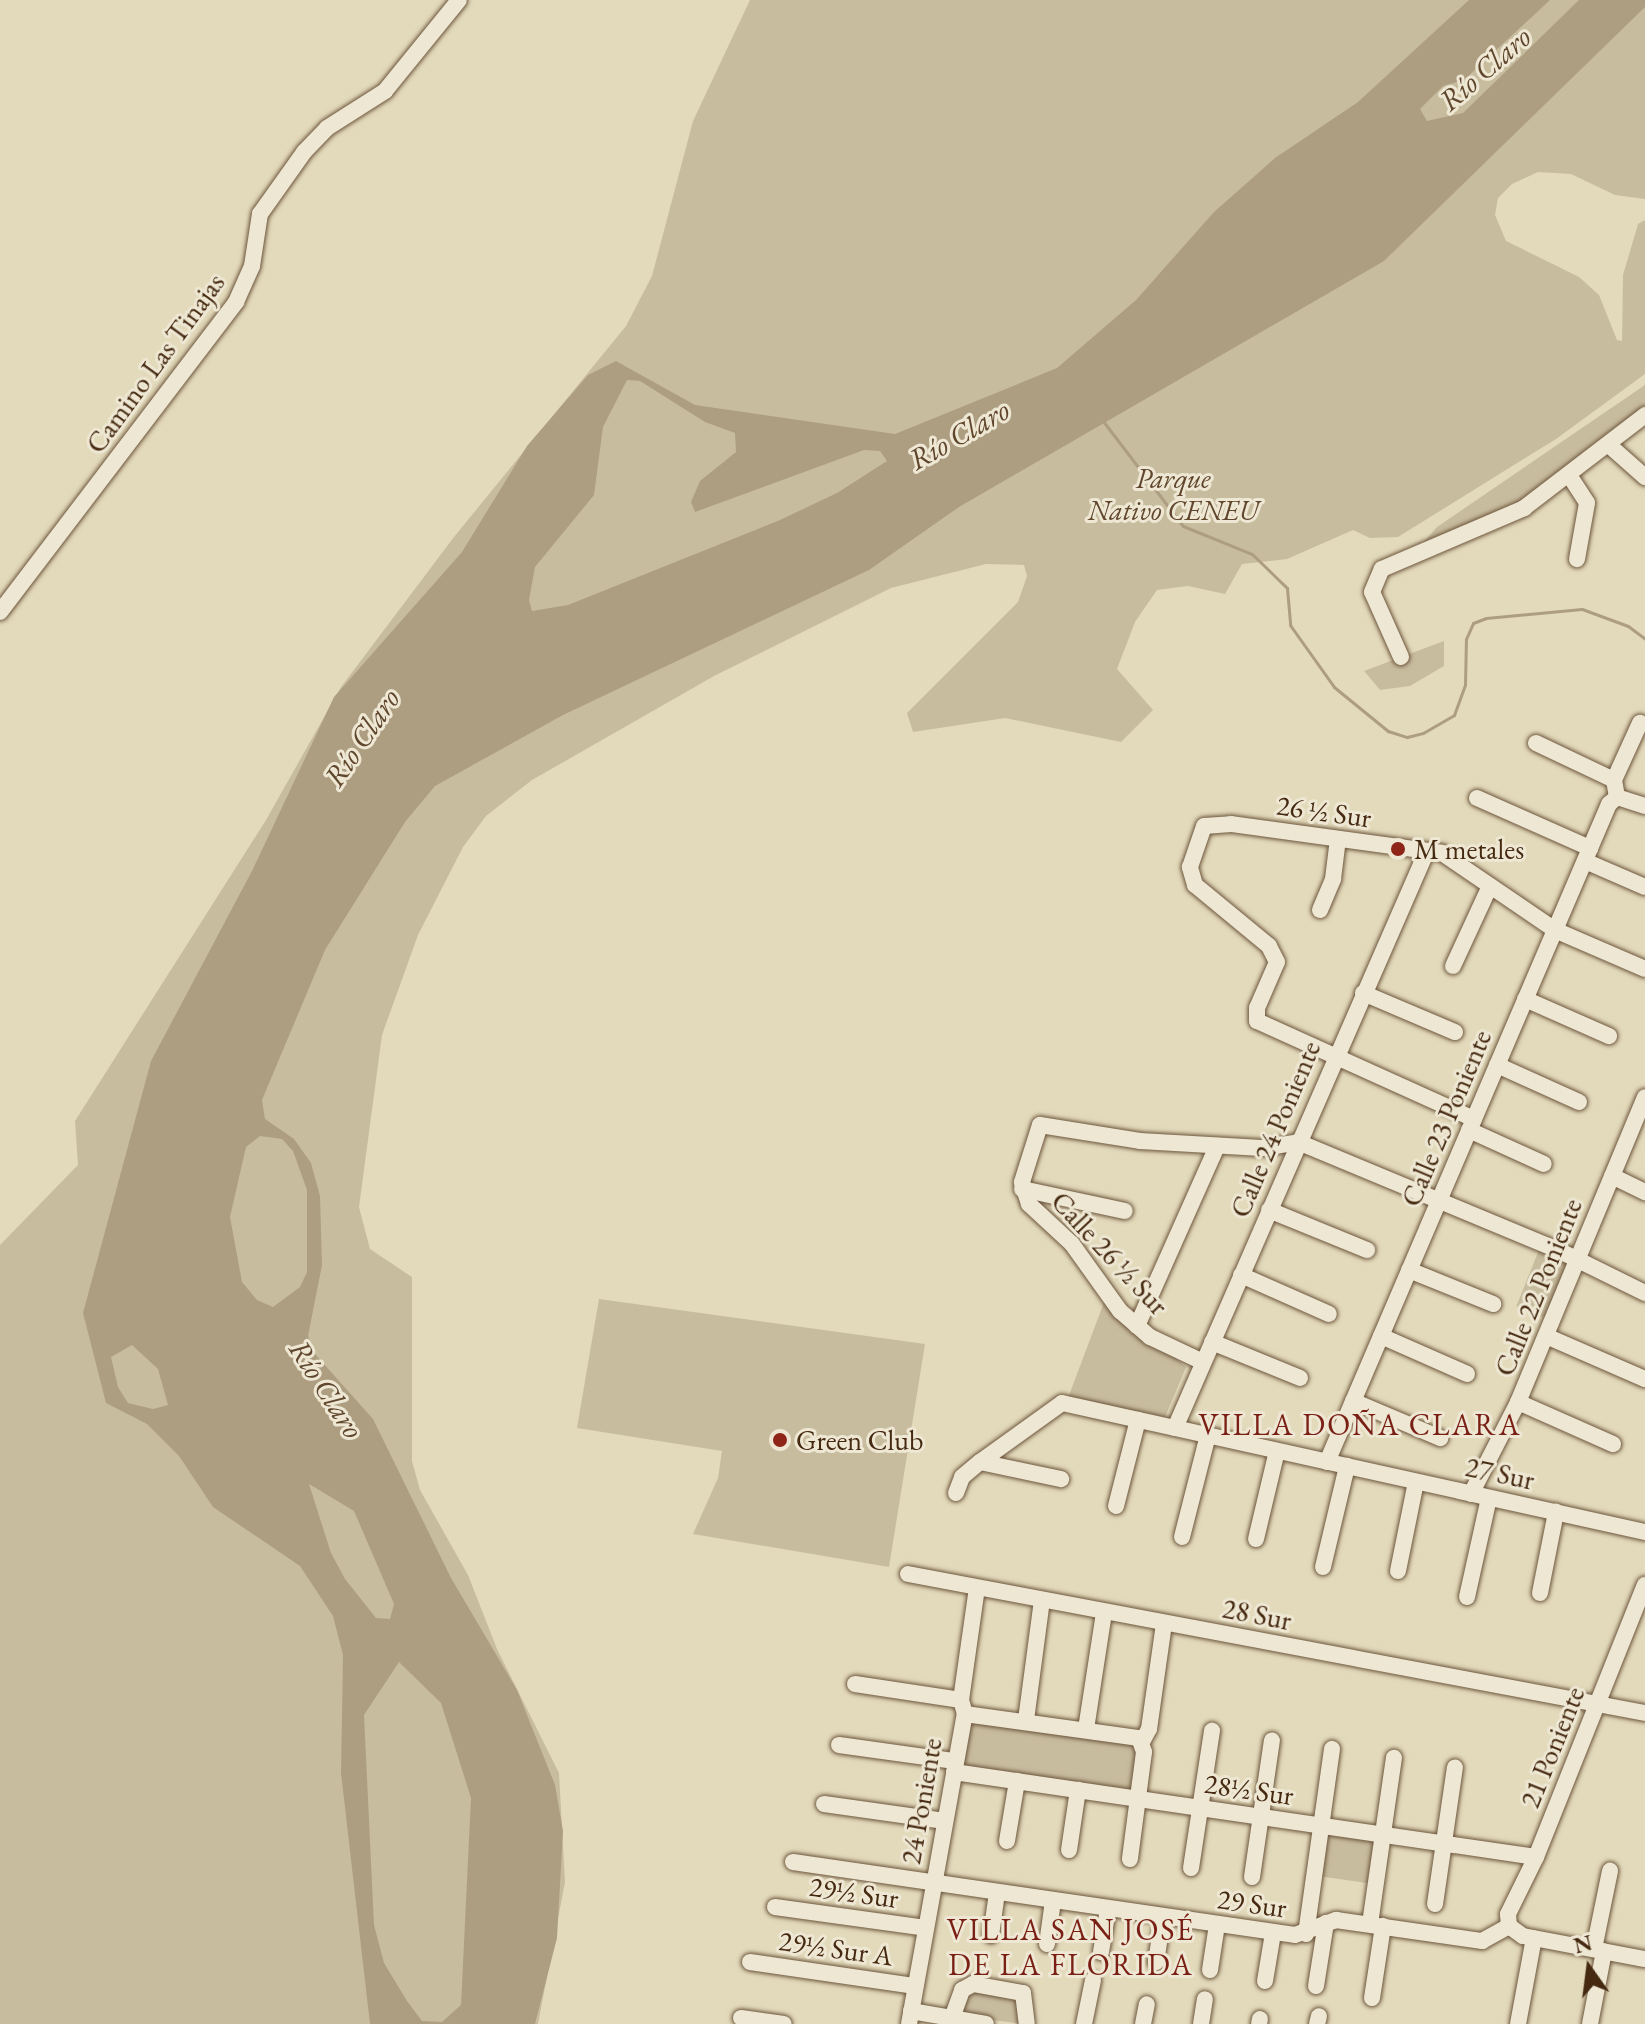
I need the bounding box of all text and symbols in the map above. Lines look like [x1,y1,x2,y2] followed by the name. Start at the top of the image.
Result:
[1431,19,1539,119] water label: Río Claro
[79,267,231,459] street label: Camino Las Tinajas
[902,392,1016,478] water label: Río Claro
[1088,461,1258,527] park label: Parque Nativo CENEU
[316,682,408,794] water label: Río Claro
[1274,788,1374,834] street label: 26 ½ Sur
[1414,832,1524,866] place label: M metales
[1389,840,1407,858] marker: M metales
[1394,1025,1498,1211] street label: Calle 23 Poniente
[1223,1036,1327,1222] street label: Calle 24 Poniente
[1044,1184,1176,1322] street label: Calle 26 ½ Sur
[1487,1193,1589,1381] street label: Calle 22 Poniente
[281,1333,371,1445] water label: Río Claro
[1198,1407,1522,1443] district label: VILLA DOÑA CLARA
[796,1423,923,1457] place label: Green Club
[771,1431,789,1449] marker: Green Club
[1462,1449,1538,1497] street label: 27 Sur
[1220,1591,1294,1637] street label: 28 Sur
[1513,1682,1591,1812] street label: 21 Poniente
[893,1735,949,1867] street label: 24 Poniente
[1202,1766,1296,1812] street label: 28½ Sur
[807,1869,901,1915] street label: 29½ Sur
[1215,1882,1289,1924] street label: 29 Sur
[947,1912,1195,1982] district label: VILLA SAN JOSÉ DE LA FLORIDA
[777,1923,895,1973] street label: 29½ Sur A
[1549,1928,1629,2008] north arrow
[1571,1928,1595,1960] text: N

